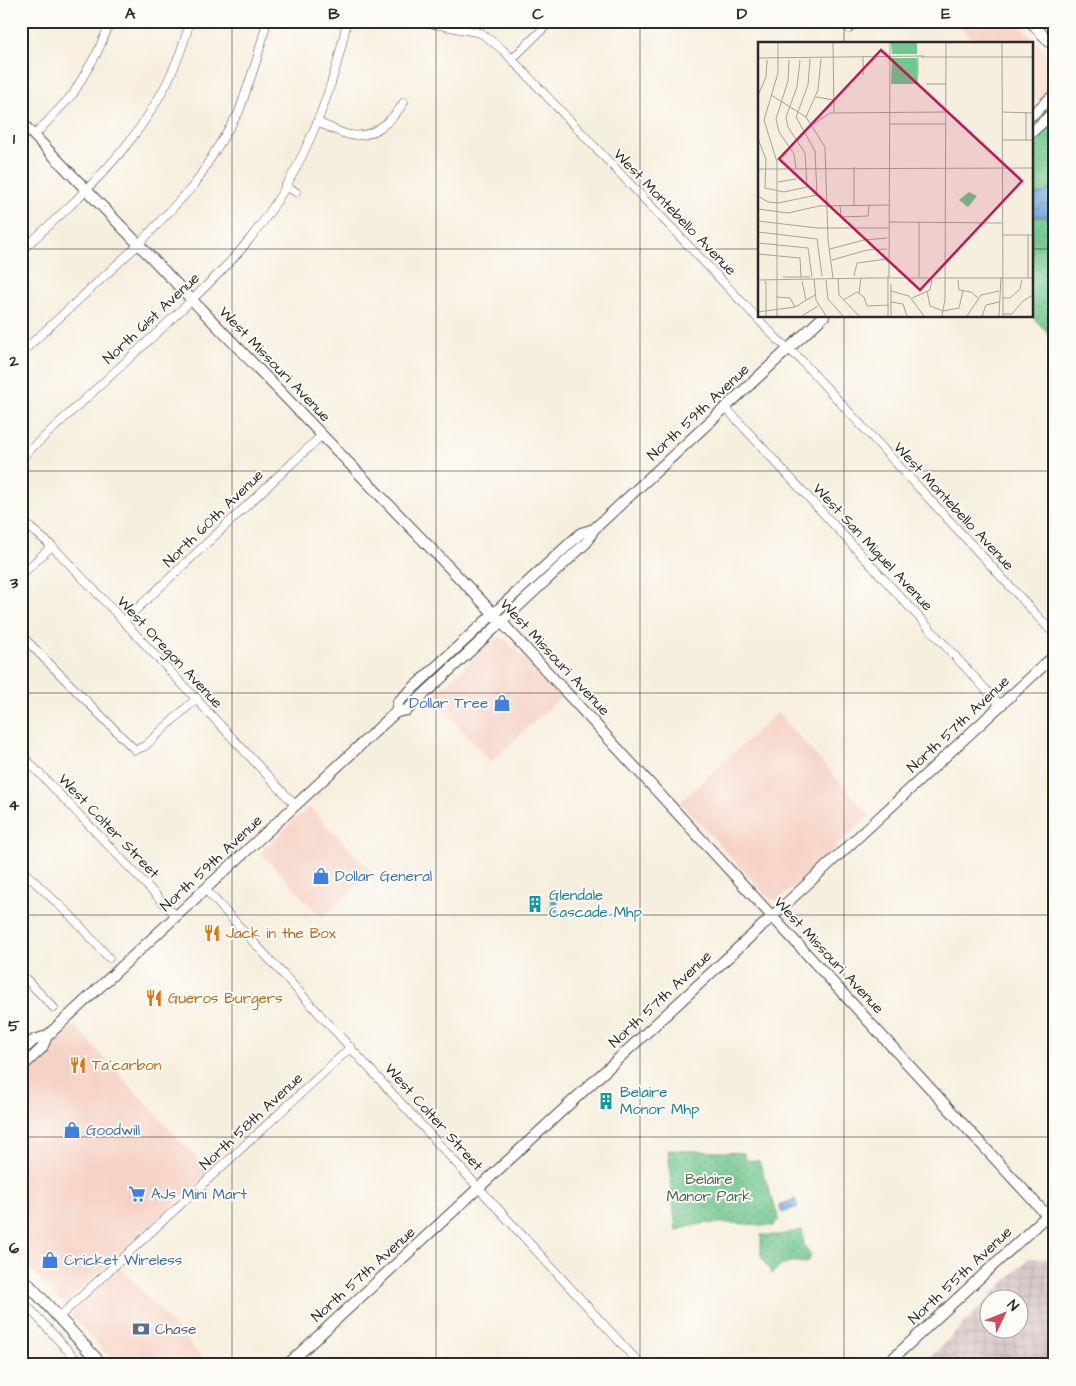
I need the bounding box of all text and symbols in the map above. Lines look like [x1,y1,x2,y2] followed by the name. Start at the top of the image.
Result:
[125,3,136,25] text: A
[328,3,340,25] text: B
[532,3,544,25] text: C
[737,3,748,25] text: D
[941,3,951,25] text: E
[758,42,1034,318] inset map
[13,128,16,150] text: 1
[608,144,741,280] street label: West Montebello Avenue
[98,268,204,369] street label: North 61st Avenue
[214,302,335,427] street label: West Missouri Avenue
[8,350,19,372] text: 2
[643,359,754,465] street label: North 59th Avenue
[888,437,1019,575] street label: West Montebello Avenue
[158,465,268,572] street label: North 60th Avenue
[807,479,938,617] street label: West San Miguel Avenue
[9,572,19,594] text: 3
[111,592,227,714] street label: West Oregon Avenue
[495,594,614,720] street label: West Missouri Avenue
[902,671,1014,778] street label: North 57th Avenue
[409,693,488,714] place label: Dollar Tree
[492,693,512,713] shop icon: Dollar Tree
[53,769,164,883] street label: West Colter Street
[9,794,20,816] text: 4
[156,810,267,916] street label: North 59th Avenue
[311,866,331,886] shop icon: Dollar General
[335,866,432,887] place label: Dollar General
[549,885,642,923] place label: Glendale Cascade Mhp
[769,892,888,1018] street label: West Missouri Avenue
[525,894,545,914] building icon: Glendale Cascade Mhp
[202,923,222,943] restaurant icon: Jack in the Box
[226,923,337,944] place label: Jack in the Box
[604,946,716,1053] street label: North 57th Avenue
[144,988,164,1008] restaurant icon: Gueros Burgers
[168,988,283,1010] place label: Gueros Burgers
[8,1015,20,1037] text: 5
[68,1055,88,1075] restaurant icon: Ta'carbon
[92,1055,162,1076] place label: Ta'carbon
[380,1059,488,1176] street label: West Colter Street
[195,1068,308,1175] street label: North 58th Avenue
[620,1082,699,1120] place label: Belaire Monor Mhp
[596,1091,616,1111] building icon: Belaire Monor Mhp
[62,1120,82,1140] shop icon: Goodwill
[86,1120,140,1141] place label: Goodwill
[667,1169,751,1207] park label: Belaire Manor Park
[127,1184,147,1204] supermarket icon: AJs Mini Mart
[151,1184,247,1205] place label: AJs Mini Mart
[307,1222,420,1327] street label: North 57th Avenue
[904,1222,1016,1328] street label: North 55th Avenue
[9,1237,19,1259] text: 6
[40,1250,60,1270] shop icon: Cricket Wireless
[64,1250,183,1271] place label: Cricket Wireless
[978,1288,1028,1338] north arrow
[131,1319,151,1339] bank icon: Chase
[155,1319,196,1340] place label: Chase

